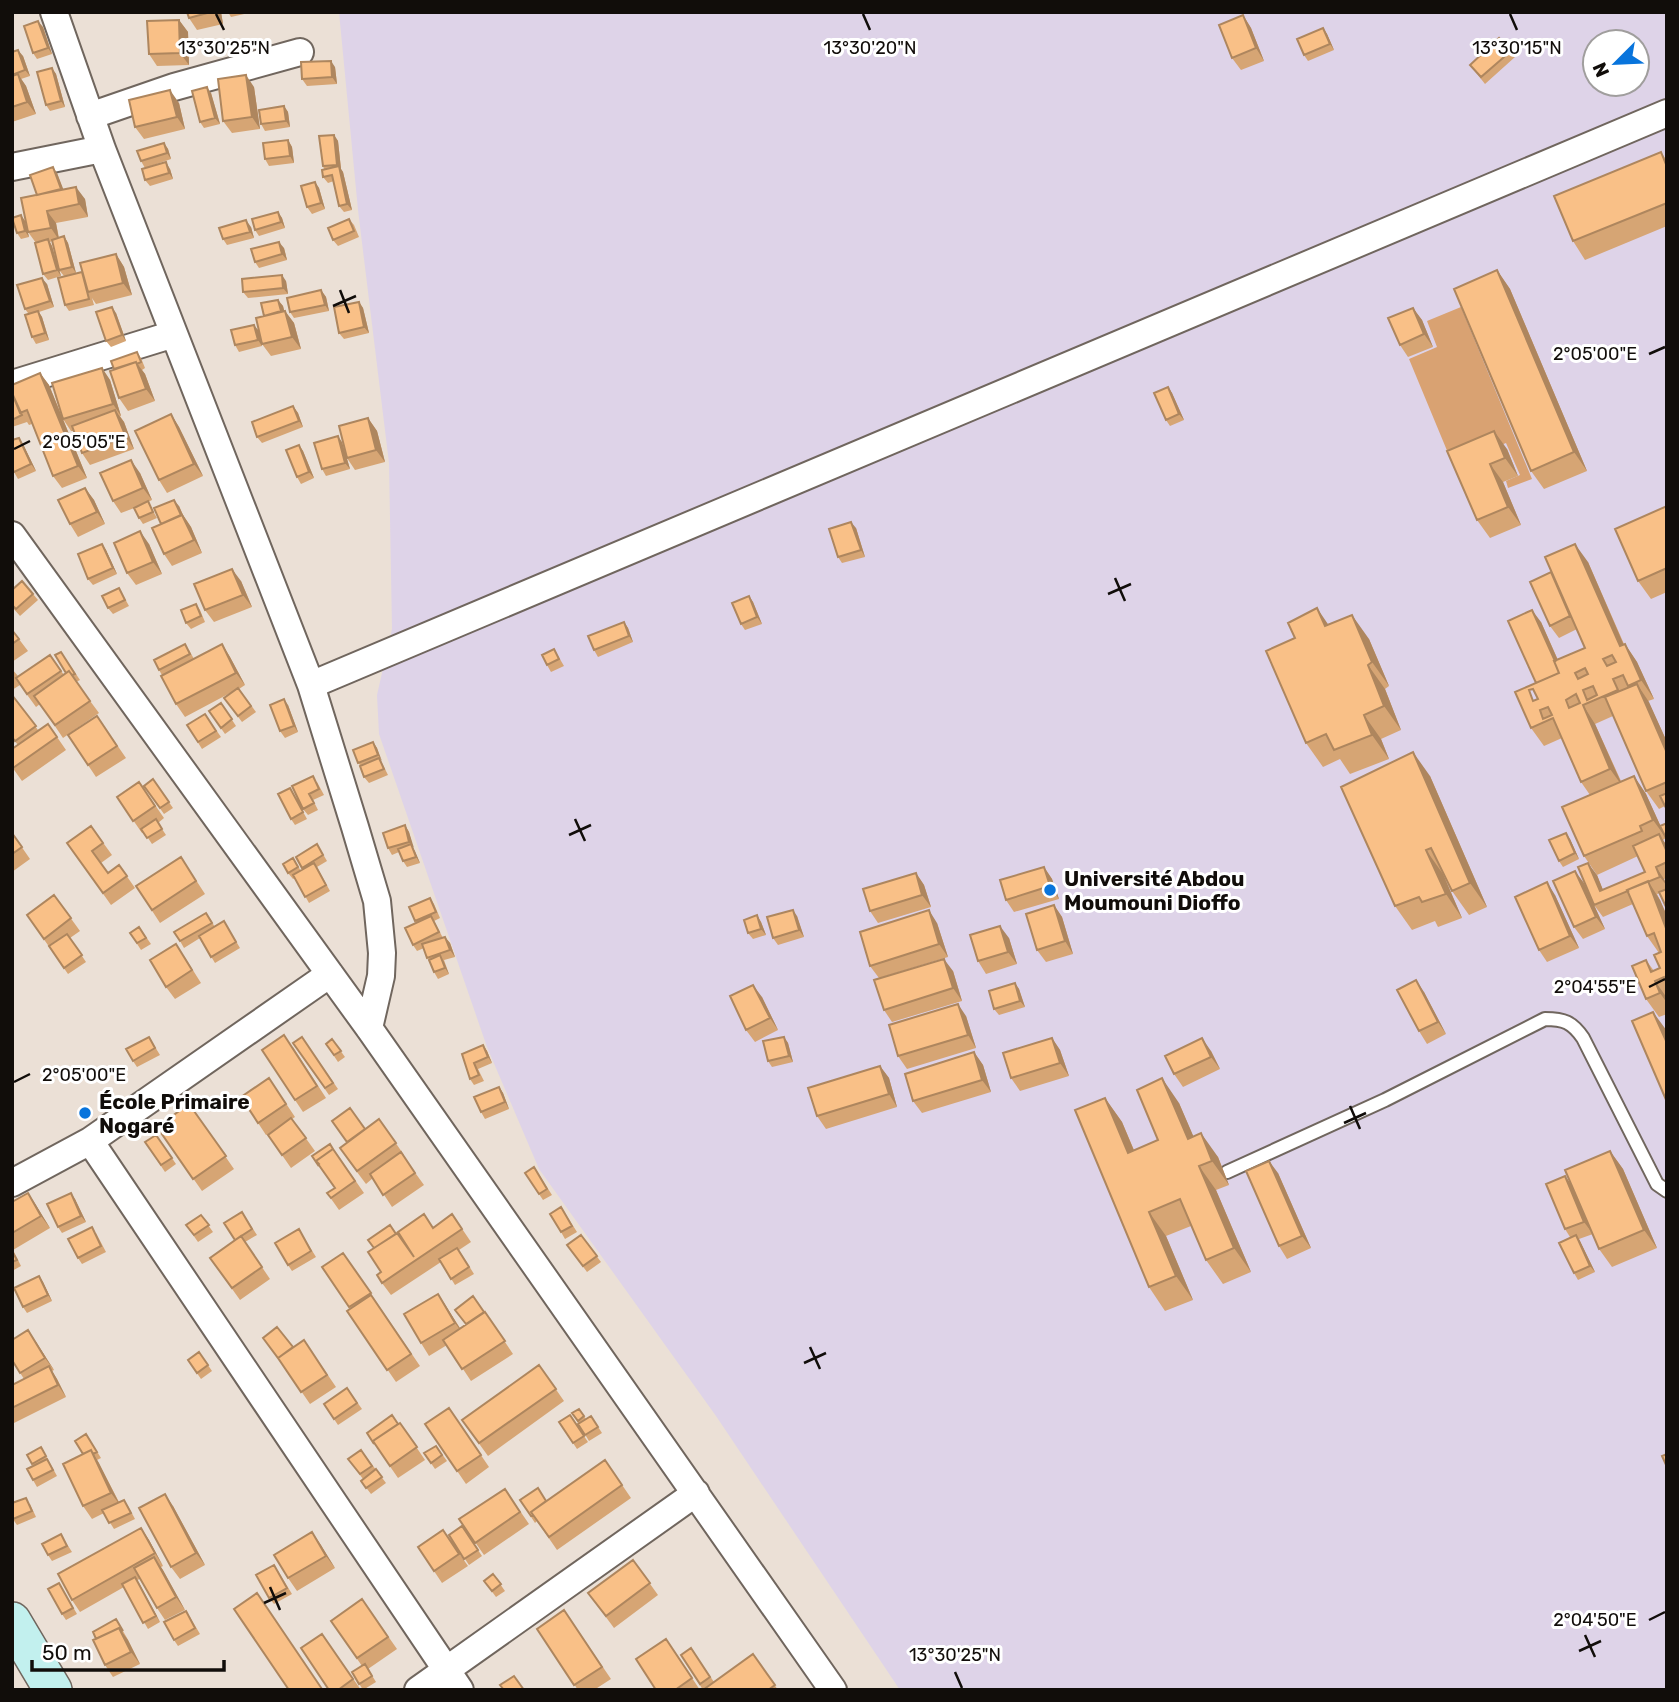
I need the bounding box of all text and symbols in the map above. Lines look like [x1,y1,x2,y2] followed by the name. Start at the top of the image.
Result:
[1581,28,1651,98] north arrow
[178,37,270,59] text: 13°30'25"N
[824,37,916,59] text: 13°30'20"N
[1472,37,1562,59] text: 13°30'15"N
[1588,59,1614,81] text: N
[1553,343,1637,365] text: 2°05'00"E
[42,431,126,453] text: 2°05'05"E
[1064,866,1245,915] place label: Université Abdou Moumouni Dioffo
[1042,882,1058,898] marker: Université Abdou Moumouni Dioffo
[1554,976,1636,998] text: 2°04'55"E
[42,1064,126,1086] text: 2°05'00"E
[99,1089,250,1138] place label: École Primaire Nogaré
[77,1105,93,1121] marker: École Primaire Nogaré
[1553,1609,1637,1631] text: 2°04'50"E
[32,1628,224,1672] scale bar
[42,1640,92,1665] text: 50 m
[909,1644,1001,1666] text: 13°30'25"N

